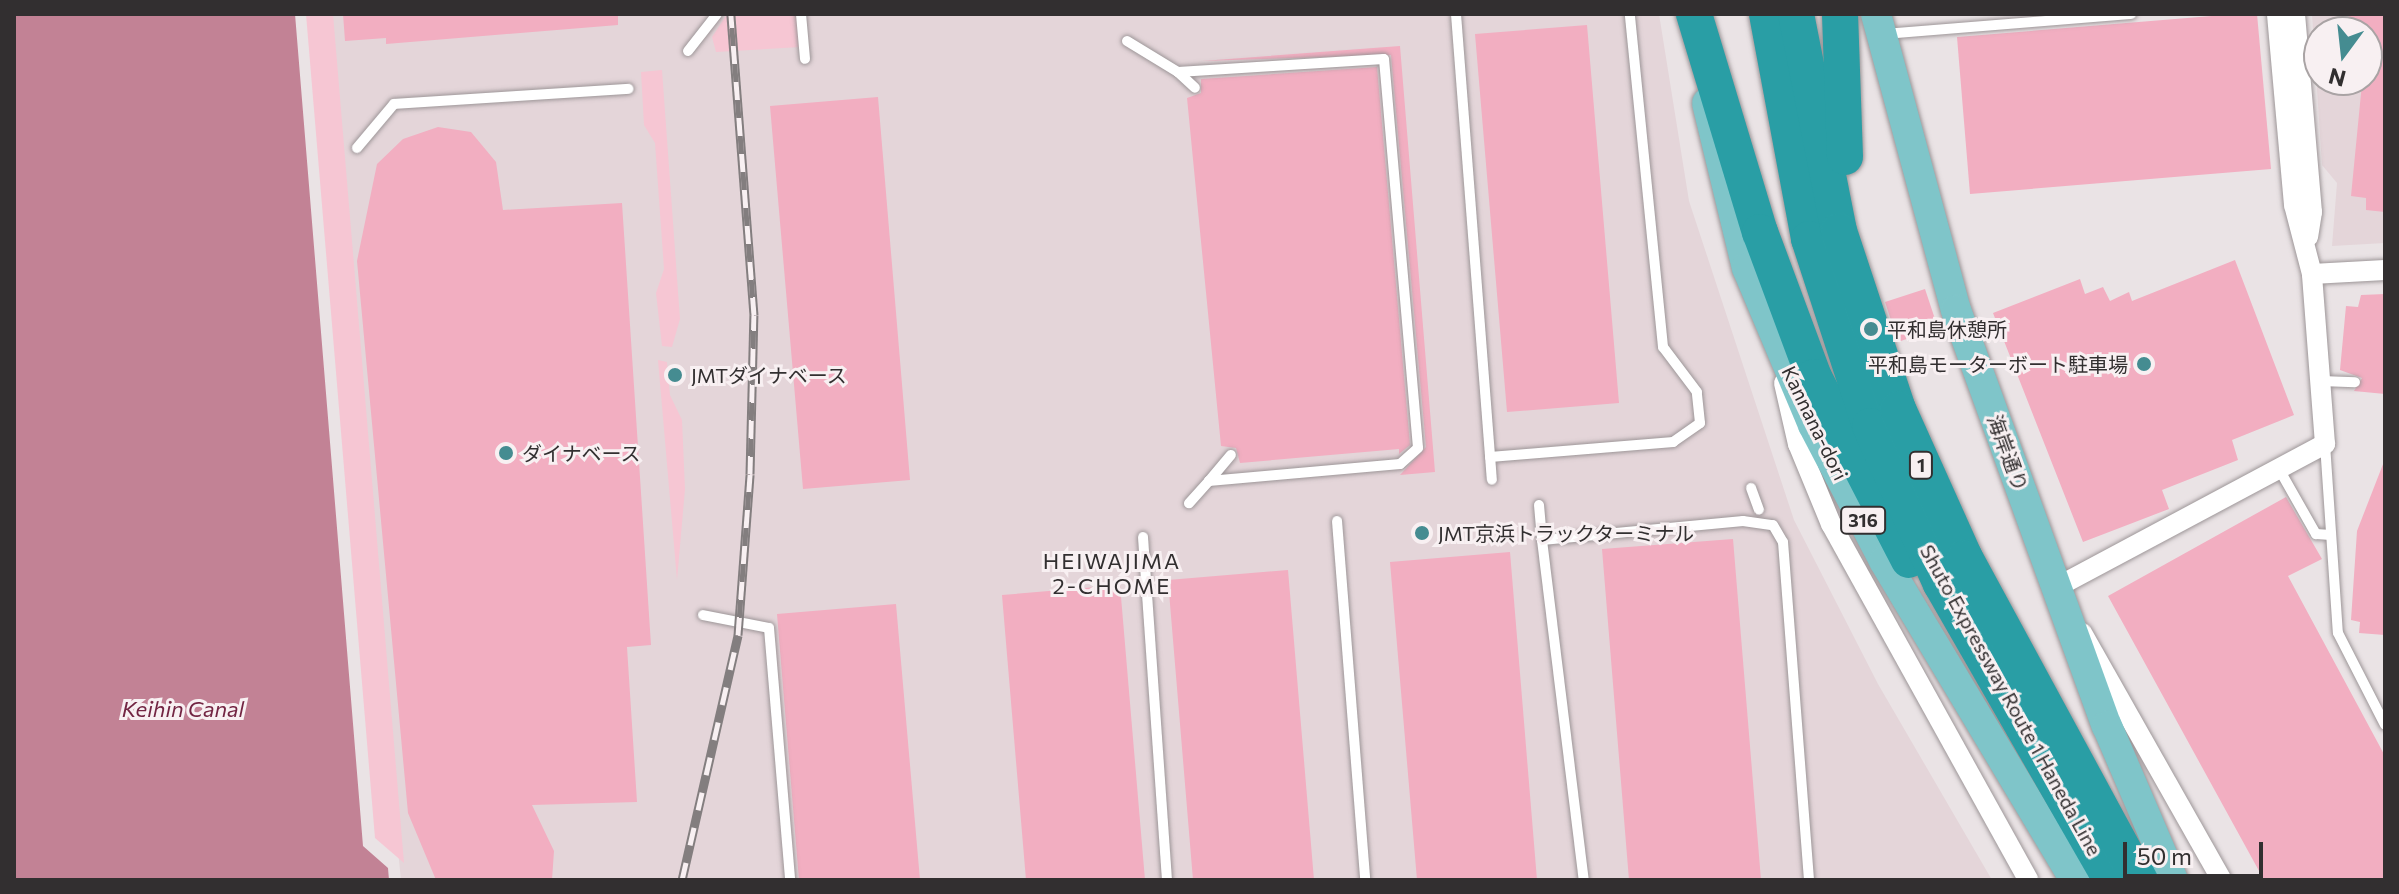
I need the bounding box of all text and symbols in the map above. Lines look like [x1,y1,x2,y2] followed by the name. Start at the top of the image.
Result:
[2303,16,2383,96] north arrow
[2326,63,2349,93] text: N
[1887,317,2007,341] place label: 平和島休憩所
[1862,320,1880,338] marker: 平和島休憩所
[1868,352,2128,376] place label: 平和島モーターボート駐車場
[2135,355,2153,373] marker: 平和島モーターボート駐車場
[1777,362,1853,484] street label: Kannana-dori
[691,363,848,387] place label: JMTダイナベース
[666,366,684,384] marker: JMTダイナベース
[1983,411,2033,495] street label: 海岸通り
[522,441,642,465] place label: ダイナベース
[497,444,515,462] marker: ダイナベース
[1907,451,1935,479] road number: 1
[1839,506,1887,534] road number: 316
[1438,521,1695,545] place label: JMT京浜トラックターミナル
[1413,524,1431,542] marker: JMT京浜トラックターミナル
[1915,540,2107,860] street label: Shuto Expressway Route 1 Haneda Line
[1043,547,1181,598] district label: HEIWAJIMA 2-CHOME
[122,696,244,722] water label: Keihin Canal
[2127,826,2267,876] scale bar
[2137,841,2192,870] text: 50 m

